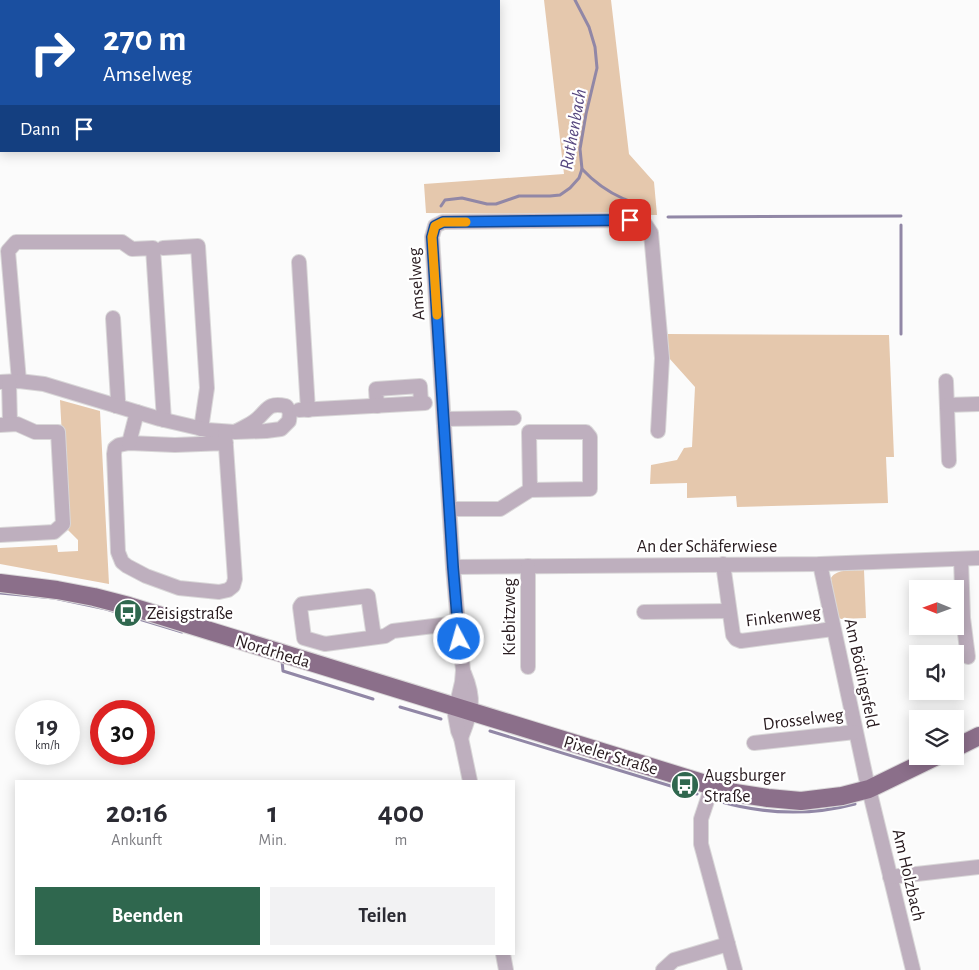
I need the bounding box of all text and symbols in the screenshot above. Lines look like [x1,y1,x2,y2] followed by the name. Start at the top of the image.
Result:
[20,20,85,85] icon: right
[103,22,186,57] text: 270 m
[103,63,192,85] text: Amselweg
[557,87,590,171] water label: Ruthenbach
[70,115,98,143] icon: arrive
[20,120,60,139] text: Dann
[609,199,651,241] pin
[616,206,644,234] icon: arrive
[405,247,429,321] street label: Amselweg
[637,538,777,556] street label: An der Schäferwiese
[501,578,519,656] street label: Kiebitzweg
[909,580,964,635] north arrow
[909,580,964,765] map controls
[113,598,143,628] bus stop icon: Zeisigstraße
[745,603,822,631] street label: Finkenweg
[147,605,233,623] place label: Zeisigstraße
[432,612,484,664] position arrow
[841,617,881,730] street label: Am Bödingsfeld
[233,632,312,672] street label: Nordrheda
[909,645,964,700] button: sound
[90,700,155,765] speed limit sign: 30
[762,706,845,734] street label: Drosselweg
[909,710,964,765] button: layers
[37,714,58,739] text: 19
[561,733,660,779] street label: Pixeler Straße
[35,739,60,751] text: km/h
[704,767,786,806] place label: Augsburger Straße
[670,770,700,800] bus stop icon: Augsburger Straße
[106,798,168,828] text: 20:16
[267,798,278,828] text: 1
[378,798,424,828] text: 400
[889,827,927,923] street label: Am Holzbach
[111,832,162,848] text: Ankunft
[259,832,287,848] text: Min.
[395,832,407,848] text: m
[35,887,260,945] button: Beenden
[270,887,495,945] button: Teilen

